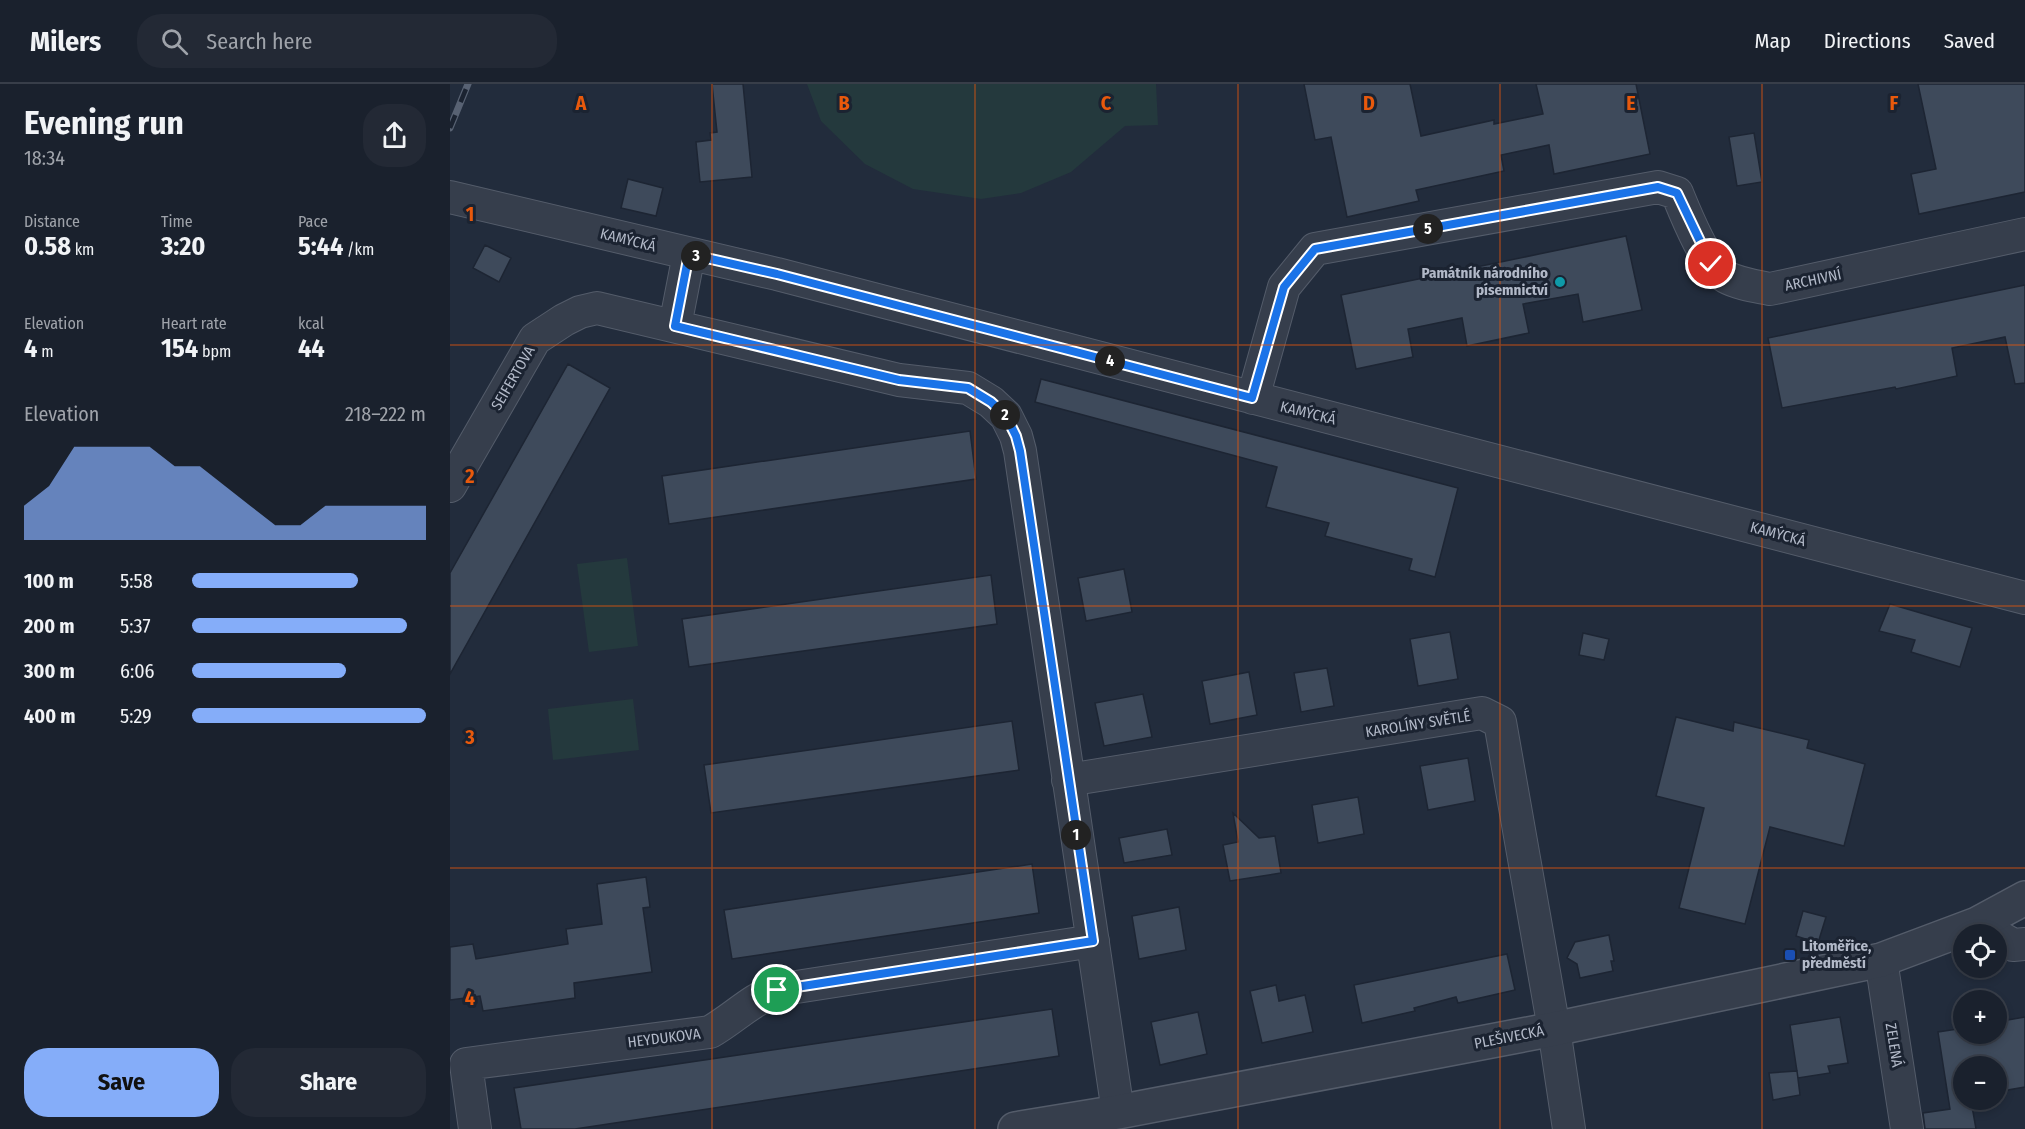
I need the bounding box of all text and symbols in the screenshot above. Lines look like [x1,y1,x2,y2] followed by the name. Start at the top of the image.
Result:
[137,14,557,68] search box
[30,25,101,58] text: Milers
[158,25,191,58] icon: search
[206,28,312,55] text: Search here
[1754,28,1791,54] text: Map
[1824,28,1911,54] text: Directions
[1944,28,1995,54] text: Saved
[575,91,588,115] text: A
[838,91,850,115] text: B
[1101,91,1112,115] text: C
[1363,91,1375,115] text: D
[1626,91,1636,115] text: E
[1890,91,1899,115] text: F
[24,103,184,143] text: Evening run
[363,104,426,167] button: share
[24,146,65,170] text: 18:34
[466,202,474,226] text: 1
[24,212,80,231] text: Distance
[161,212,193,231] text: Time
[298,212,328,231] text: Pace
[1413,214,1443,244] pin: 5
[1424,219,1432,238] text: 5
[598,224,658,256] street label: KAMÝCKÁ
[24,231,71,262] text: 0.58
[161,231,206,262] text: 3:20
[298,231,343,262] text: 5:44
[1685,238,1736,289] pin
[71,240,94,259] text: km
[343,240,374,259] text: /km
[681,241,711,271] pin: 3
[692,246,700,265] text: 3
[1694,247,1727,280] icon: check
[1422,264,1548,299] place label: Památník národního písemnictví
[1783,265,1843,295] street label: ARCHIVNÍ
[1553,275,1567,289] marker: Památník národního písemnictví
[24,314,84,333] text: Elevation
[161,314,227,333] text: Heart rate
[298,314,324,333] text: kcal
[24,333,37,364] text: 4
[161,333,198,364] text: 154
[298,333,325,364] text: 44
[37,342,53,361] text: m
[198,342,231,361] text: bpm
[487,343,539,413] street label: SEIFERTOVA
[1095,346,1125,376] pin: 4
[1106,351,1114,370] text: 4
[1278,397,1338,429] street label: KAMÝCKÁ
[990,400,1020,430] pin: 2
[24,402,99,426] text: Elevation
[345,402,426,426] text: 218–222 m
[1001,405,1009,424] text: 2
[464,464,475,488] text: 2
[1748,518,1808,550] street label: KAMÝCKÁ
[24,569,74,593] text: 100 m
[120,569,153,593] text: 5:58
[24,614,75,638] text: 200 m
[120,614,151,638] text: 5:37
[24,659,75,683] text: 300 m
[120,659,155,683] text: 6:06
[24,704,76,728] text: 400 m
[120,704,152,728] text: 5:29
[1364,707,1472,741] street label: KAROLÍNY SVĚTLÉ
[464,725,475,749] text: 3
[1061,820,1091,850] pin: 1
[1073,825,1079,844] text: 1
[1953,924,2007,1110] map controls
[1953,924,2007,978] button: locate
[1802,937,1871,972] place label: Litoměřice, předměstí
[1783,948,1797,962] marker: Litoměřice, předměstí
[751,964,802,1015] pin
[760,973,793,1006] icon: arrive
[465,986,475,1010] text: 4
[1953,990,2007,1044] button: +
[1473,1021,1546,1053] street label: PLEŠIVECKÁ
[1882,1021,1906,1069] street label: ZELENÁ
[626,1025,702,1051] street label: HEYDUKOVA
[24,1048,219,1117] button: Save
[231,1048,426,1117] button: Share
[1953,1056,2007,1110] button: −

